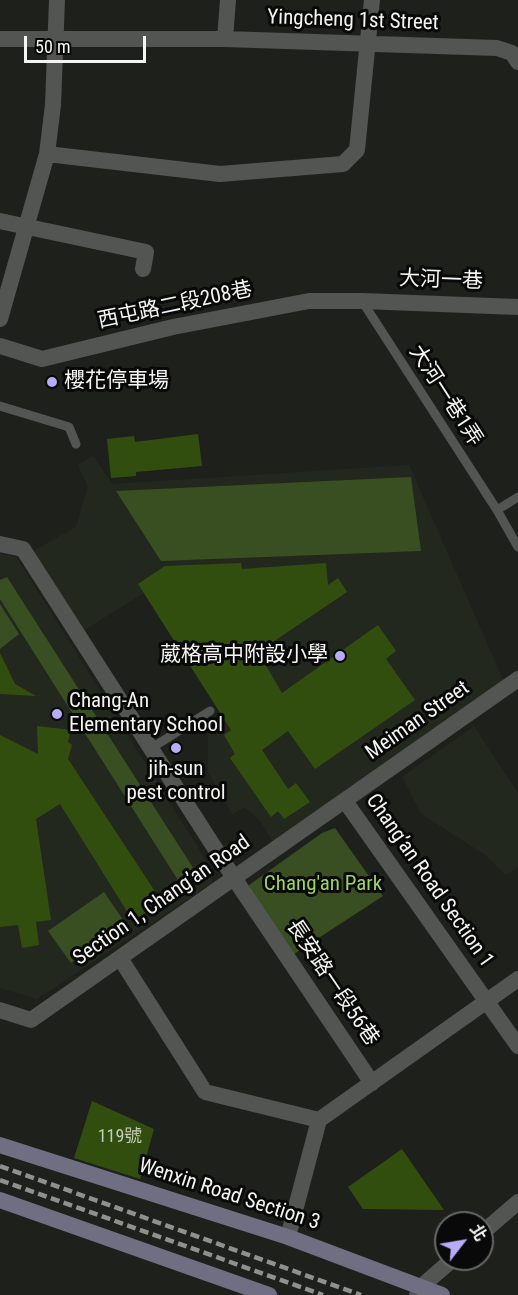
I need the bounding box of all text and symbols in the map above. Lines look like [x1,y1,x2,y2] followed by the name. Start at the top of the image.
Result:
[267,5,439,37] street label: Yingcheng 1st Street
[27,24,148,62] scale bar
[35,36,70,57] text: 50 m
[399,267,483,295] street label: 大河一巷
[96,277,254,335] street label: 西屯路二段208巷
[403,341,487,451] street label: 大河一巷1弄
[64,369,169,395] place label: 櫻花停車場
[45,375,59,389] marker: 櫻花停車場
[160,643,328,669] place label: 葳格高中附設小學
[333,649,347,663] marker: 葳格高中附設小學
[361,676,475,766] street label: Meiman Street
[69,689,223,739] place label: Chang-An Elementary School
[50,707,64,721] marker: Chang-An Elementary School
[169,741,183,755] marker: jih-sun pest control
[127,757,225,807] place label: jih-sun pest control
[360,790,498,972] street label: Chang’an Road Section 1
[69,831,255,971] street label: Section 1, Chang’an Road
[264,872,382,898] park label: Chang'an Park
[281,915,383,1051] street label: 長安路一段56巷
[98,1126,142,1148] house number: 119號
[135,1154,323,1236] street label: Wenxin Road Section 3
[434,1211,494,1271] north arrow
[466,1221,490,1244] text: 北

